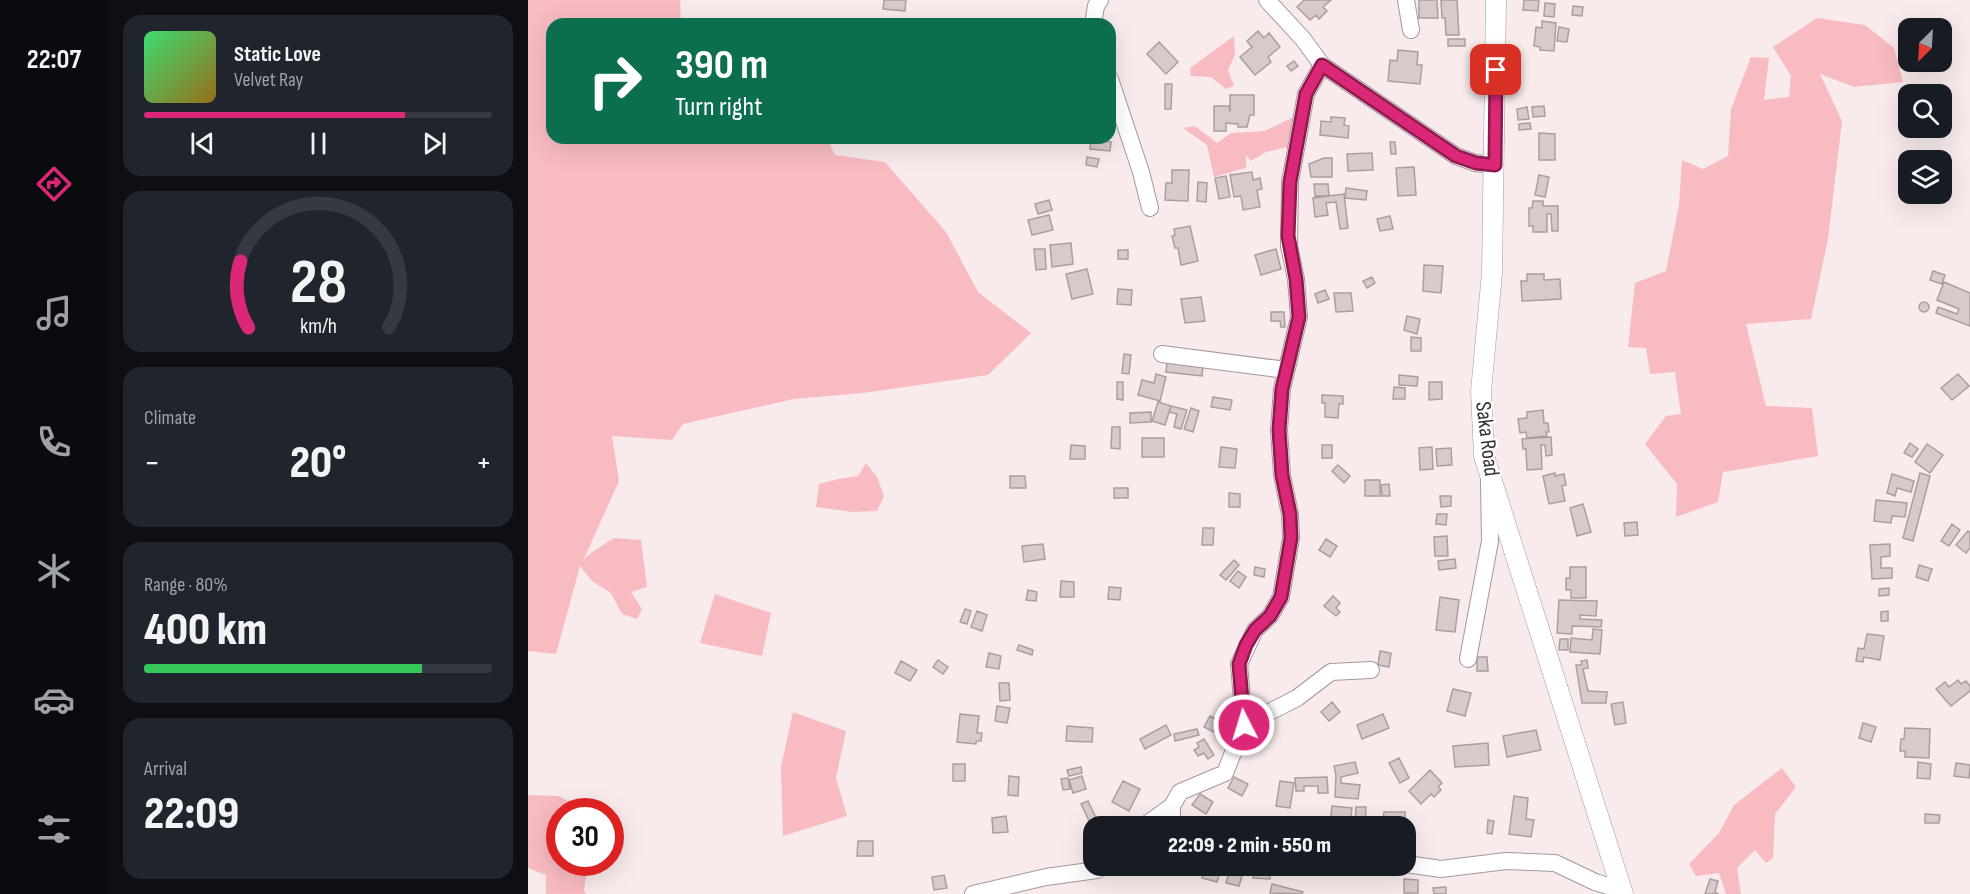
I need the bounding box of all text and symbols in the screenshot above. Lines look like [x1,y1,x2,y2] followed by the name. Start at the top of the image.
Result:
[1898,18,1952,72] north arrow
[1898,18,1952,204] map controls
[675,40,768,91] text: 390 m
[234,41,321,68] text: Static Love
[576,42,654,120] icon: right
[27,44,81,76] text: 22:07
[1470,44,1521,95] pin
[1479,53,1512,86] icon: arrive
[234,68,303,92] text: Velvet Ray
[1898,84,1952,138] button: search
[675,91,762,123] text: Turn right
[186,127,219,160] icon: previous
[302,127,335,160] icon: pause
[418,127,451,160] icon: next
[1898,150,1952,204] button: layers
[33,163,75,205] icon: directions
[290,246,346,321] text: 28
[33,292,75,334] icon: music
[299,315,337,340] text: km/h
[1469,400,1505,478] street label: Saka Road
[144,406,196,430] text: Climate
[33,421,75,463] icon: phone
[290,436,346,491] text: 20°
[144,443,160,483] text: −
[476,443,492,483] text: +
[33,550,75,592] icon: climate
[144,573,228,597] text: Range · 80%
[144,603,267,658] text: 400 km
[33,679,75,721] icon: car
[1212,693,1276,757] position arrow
[144,757,187,781] text: Arrival
[144,787,239,842] text: 22:09
[546,798,624,876] speed limit sign: 30
[33,808,75,850] icon: filters
[1168,832,1331,859] text: 22:09 · 2 min · 550 m

